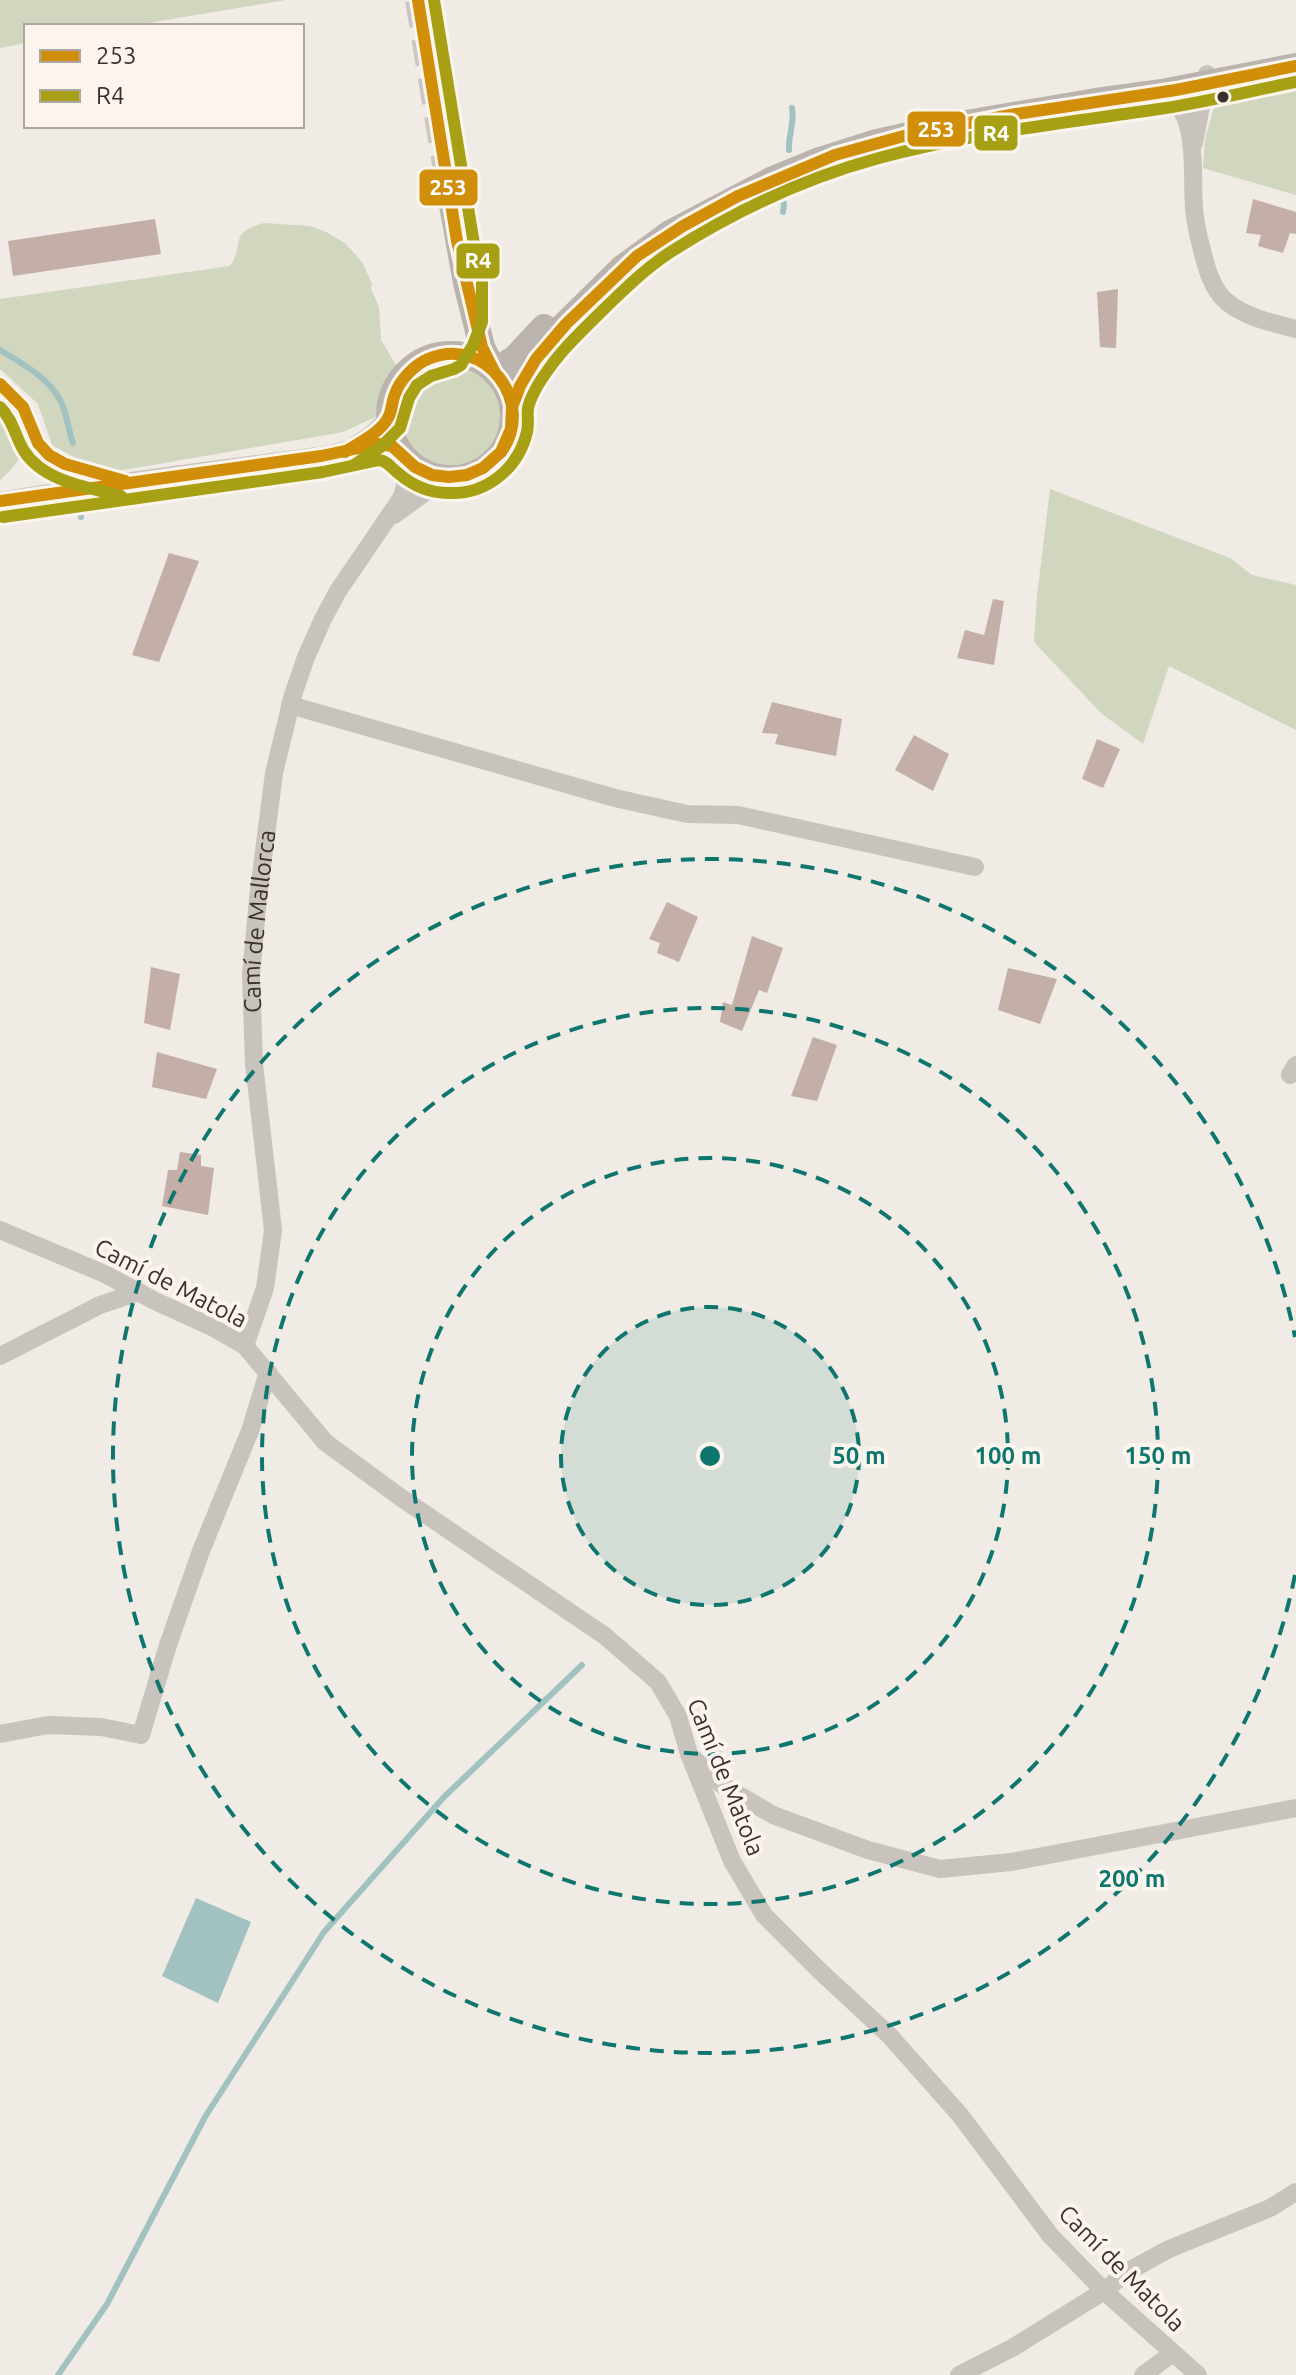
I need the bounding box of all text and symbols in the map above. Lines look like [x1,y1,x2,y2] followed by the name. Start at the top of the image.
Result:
[24,24,304,128] legend
[96,42,137,69] text: 253
[96,82,125,109] text: R4
[1215,89,1231,105] unlabelled marker
[906,110,967,148] line badge: 253
[973,114,1019,152] line badge: R4
[917,116,955,141] text: 253
[983,120,1009,145] text: R4
[418,168,479,207] line badge: 253
[429,174,467,199] text: 253
[455,242,501,280] line badge: R4
[465,247,491,272] text: R4
[237,828,280,1014] street label: Camí de Mallorca
[90,1233,252,1333] street label: Camí de Matola
[696,1442,724,1470] centre of rings
[832,1442,886,1469] text: 50 m
[975,1442,1041,1469] text: 100 m
[1125,1442,1191,1469] text: 150 m
[682,1694,770,1860] street label: Camí de Matola
[1099,1865,1165,1892] text: 200 m
[1053,2199,1191,2337] street label: Camí de Matola

